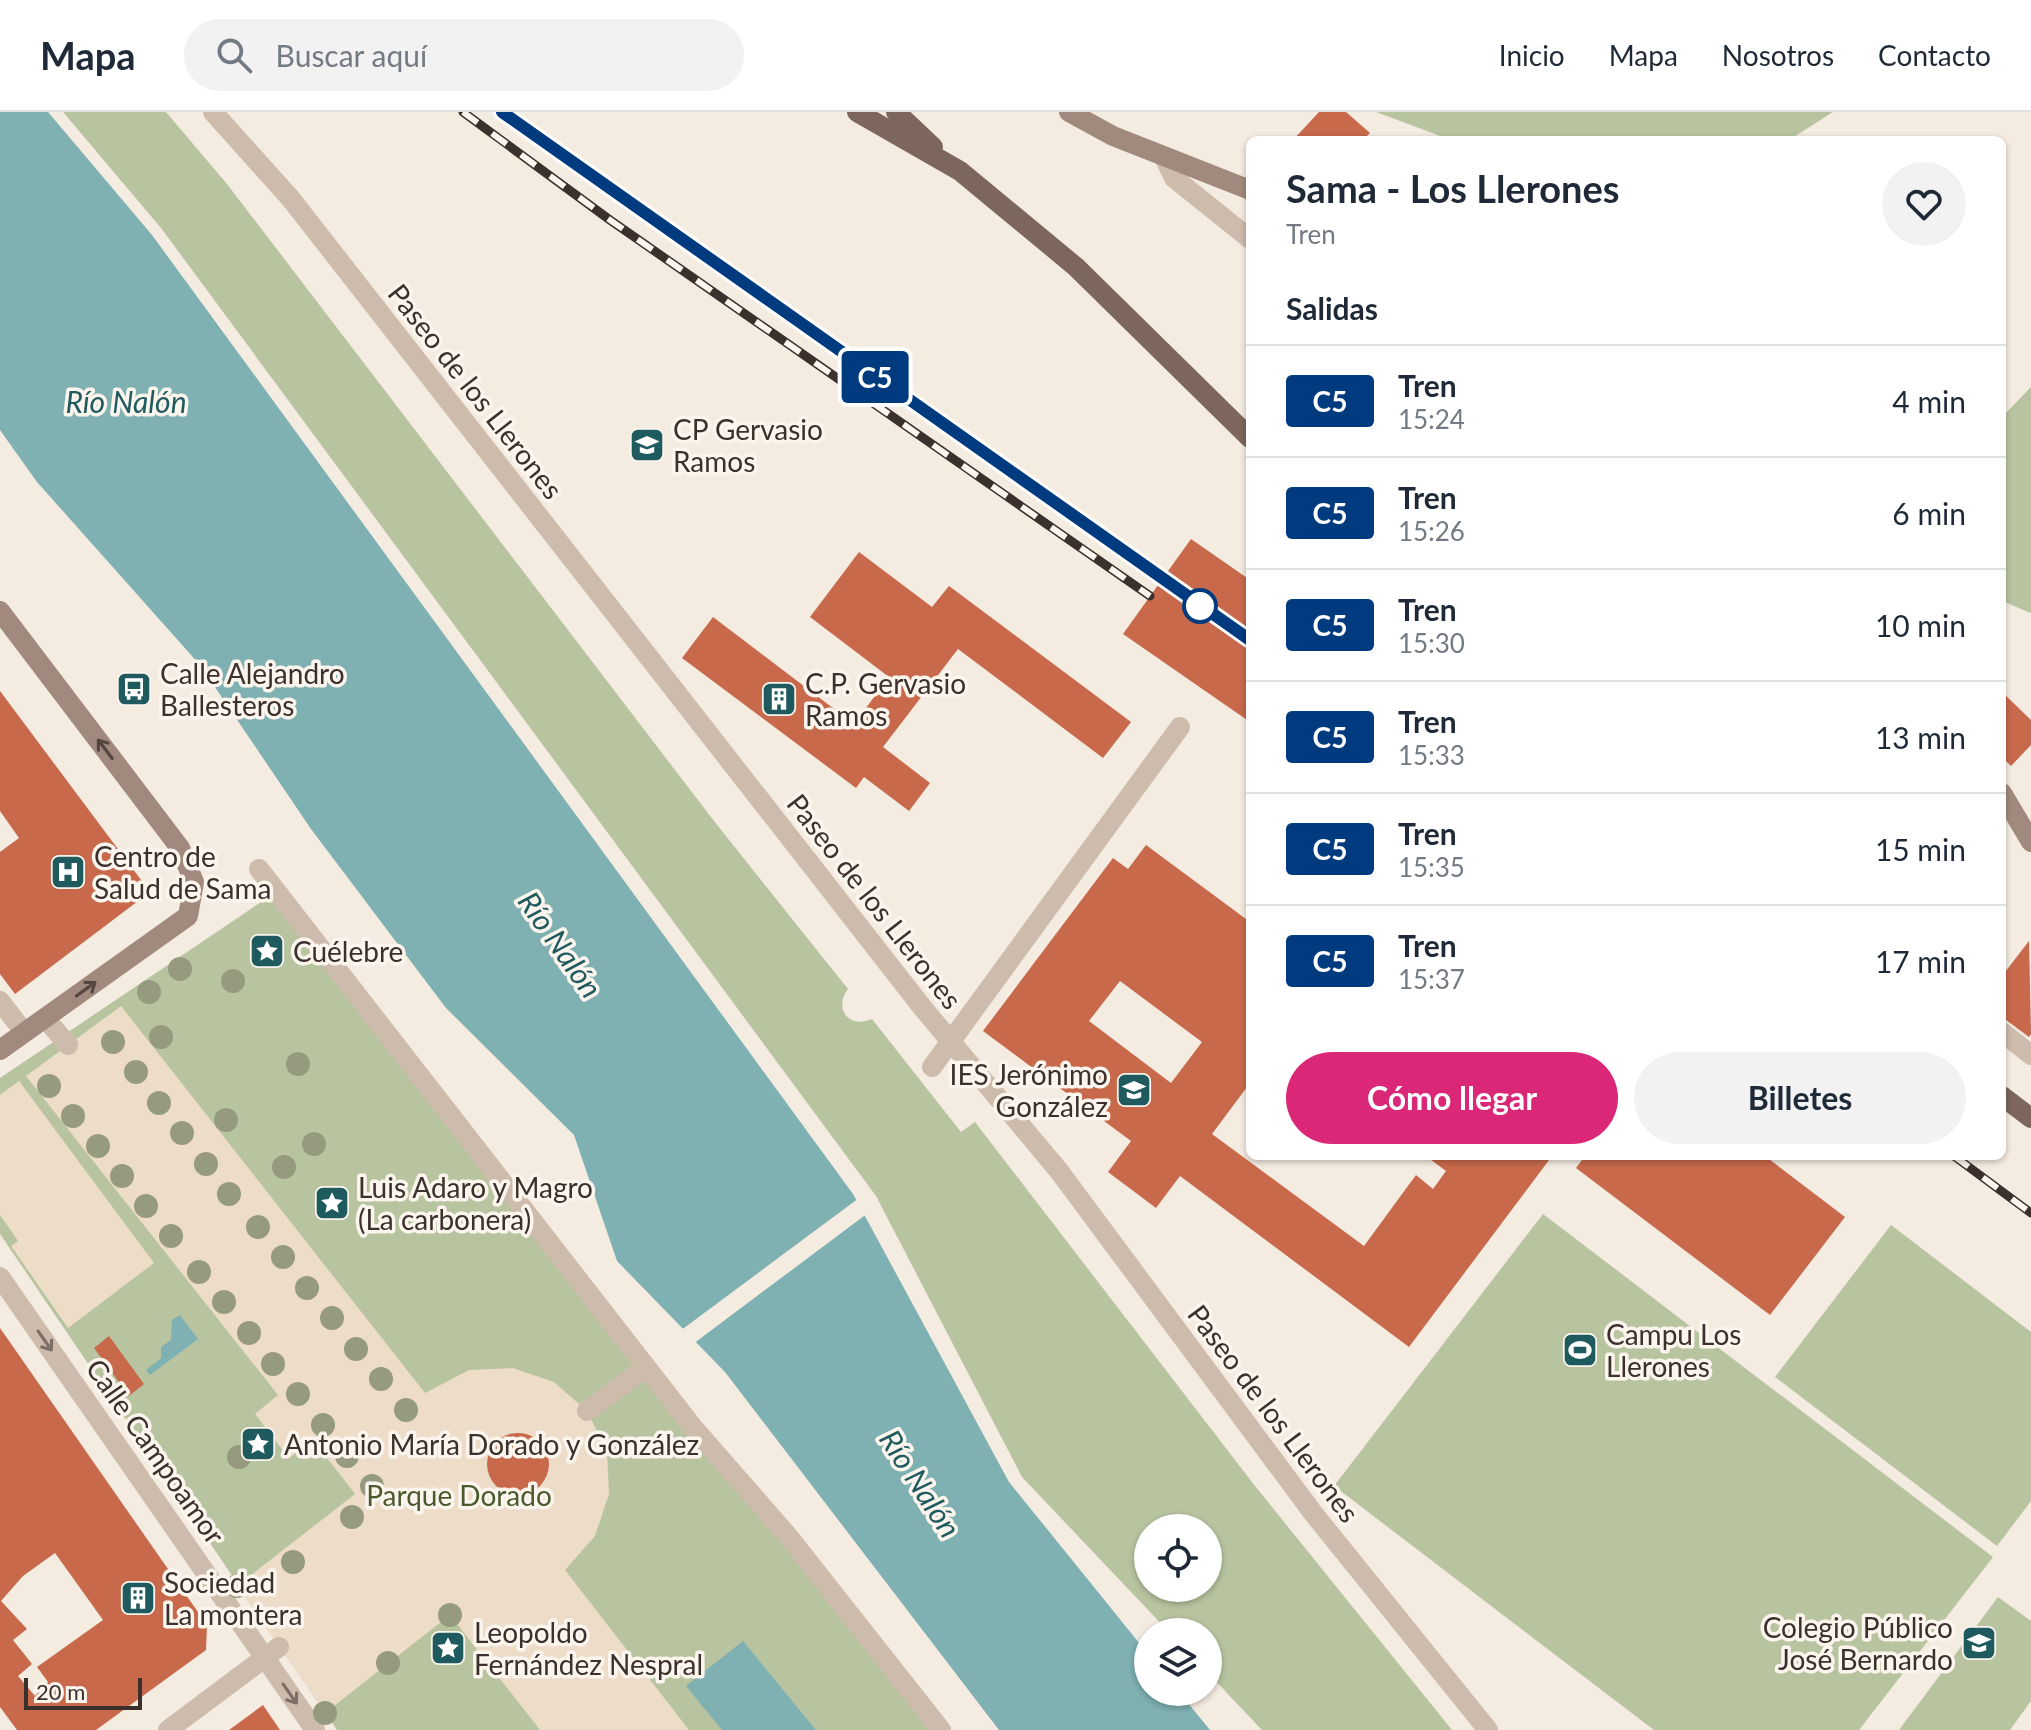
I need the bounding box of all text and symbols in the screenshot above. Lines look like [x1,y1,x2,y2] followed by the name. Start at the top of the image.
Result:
[184,19,744,91] search box
[40,32,136,78] text: Mapa
[212,33,256,77] icon: search
[276,37,427,73] text: Buscar aquí
[1499,38,1565,72] text: Inicio
[1609,38,1678,72] text: Mapa
[1722,38,1834,72] text: Nosotros
[1878,38,1991,72] text: Contacto
[1882,162,1966,246] button: heart
[1286,165,1620,211] text: Sama - Los Llerones
[1286,218,1336,250] text: Tren
[382,277,570,505] street label: Paseo de los Llerones
[1286,290,1378,326] text: Salidas
[839,351,911,403] line badge: C5
[858,360,892,394] text: C5
[1398,367,1457,403] text: Tren
[65,383,187,419] water label: Río Nalón
[1892,383,1966,419] text: 4 min
[1313,384,1347,418] text: C5
[1398,403,1465,435] text: 15:24
[673,412,823,478] place label: CP Gervasio Ramos
[628,426,666,464] school or university icon: CP Gervasio Ramos
[1398,479,1457,515] text: Tren
[1892,495,1966,531] text: 6 min
[1313,496,1347,530] text: C5
[1398,515,1465,547] text: 15:26
[1183,589,1217,623] unlabelled marker
[1398,591,1457,627] text: Tren
[1875,607,1966,643] text: 10 min
[1313,608,1347,642] text: C5
[1398,627,1465,659] text: 15:30
[160,656,345,722] place label: Calle Alejandro Ballesteros
[805,666,966,732] place label: C.P. Gervasio Ramos
[115,670,153,708] bus stop icon: Calle Alejandro Ballesteros
[760,680,798,718] building icon: C.P. Gervasio Ramos
[1398,703,1457,739] text: Tren
[1875,719,1966,755] text: 13 min
[1313,720,1347,754] text: C5
[96,739,113,760] one-way arrow
[1398,739,1465,771] text: 15:33
[781,787,969,1015] street label: Paseo de los Llerones
[1398,815,1457,851] text: Tren
[1875,831,1966,867] text: 15 min
[1313,832,1347,866] text: C5
[94,839,271,905] place label: Centro de Salud de Sama
[1398,851,1465,883] text: 15:35
[49,853,87,891] hospital icon: Centro de Salud de Sama
[512,884,610,1004] water label: Río Nalón
[1398,927,1457,963] text: Tren
[248,932,286,970] place icon: Cuélebre
[293,934,403,968] place label: Cuélebre
[1875,943,1966,979] text: 17 min
[1313,944,1347,978] text: C5
[1398,963,1465,995] text: 15:37
[75,980,97,997] one-way arrow
[1286,1052,1618,1144] button: Cómo llegar
[1634,1052,1966,1144] button: Billetes
[950,1057,1108,1123] place label: IES Jerónimo González
[1115,1071,1153,1109] school or university icon: IES Jerónimo González
[358,1170,593,1236] place label: Luis Adaro y Magro (La carbonera)
[313,1184,351,1222] place icon: Luis Adaro y Magro (La carbonera)
[1181,1298,1367,1528] street label: Paseo de los Llerones
[1606,1317,1741,1383] place label: Campu Los Llerones
[37,1329,53,1351] one-way arrow
[1561,1331,1599,1369] sports icon: Campu Los Llerones
[80,1352,232,1550] street label: Calle Campoamor
[873,1422,969,1544] water label: Río Nalón
[239,1425,277,1463] place icon: Antonio María Dorado y González
[284,1427,699,1461] place label: Antonio María Dorado y González
[366,1478,552,1512] park label: Parque Dorado
[1134,1514,1222,1706] map controls
[1134,1514,1222,1602] button: locate
[164,1565,302,1631] place label: Sociedad La montera
[119,1579,157,1617] building icon: Sociedad La montera
[1763,1610,1953,1676] place label: Colegio Público José Bernardo
[474,1615,703,1681] place label: Leopoldo Fernández Nespral
[1134,1618,1222,1706] button: layers
[1960,1624,1998,1662] school or university icon: Colegio Público José Bernardo
[429,1629,467,1667] place icon: Leopoldo Fernández Nespral
[24,1674,142,1710] scale bar
[36,1678,85,1705] text: 20 m
[282,1682,298,1704] one-way arrow

